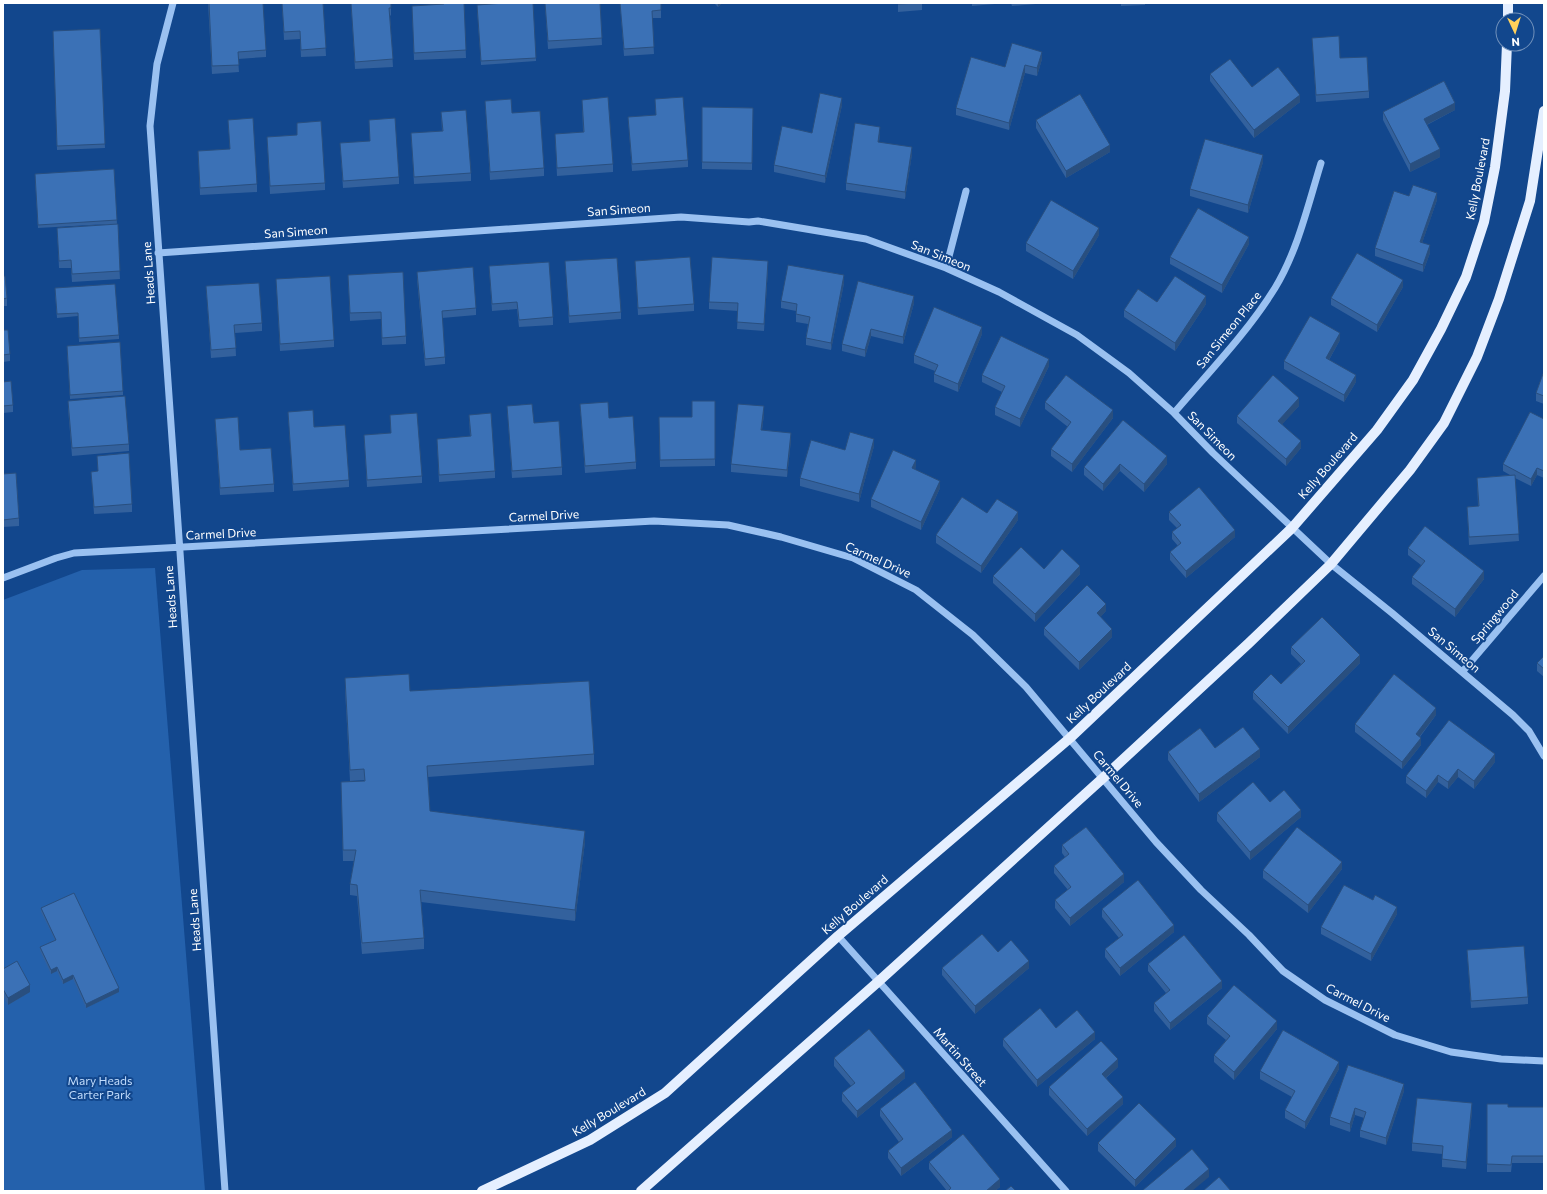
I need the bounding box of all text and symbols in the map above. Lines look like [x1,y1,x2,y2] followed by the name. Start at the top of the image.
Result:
[1495,12,1535,52] north arrow
[1511,36,1520,49] text: N
[1462,137,1492,221] street label: Kelly Boulevard
[587,200,651,218] street label: San Simeon
[264,222,328,240] street label: San Simeon
[909,237,973,273] street label: San Simeon
[139,241,157,305] street label: Heads Lane
[1193,288,1264,371] street label: San Simeon Place
[1185,408,1240,463] street label: San Simeon
[1295,429,1360,501] street label: Kelly Boulevard
[508,506,579,524] street label: Carmel Drive
[185,524,256,542] street label: Carmel Drive
[843,538,913,580] street label: Carmel Drive
[161,565,179,629] street label: Heads Lane
[1468,587,1521,646] street label: Springwood
[1426,623,1483,675] street label: San Simeon
[1063,659,1134,726] street label: Kelly Boulevard
[1091,747,1147,810] street label: Carmel Drive
[818,872,890,937] street label: Kelly Boulevard
[185,888,203,952] street label: Heads Lane
[1324,980,1393,1024] street label: Carmel Drive
[931,1024,990,1089] street label: Martin Street
[68,1073,132,1101] park label: Mary Heads Carter Park
[569,1084,648,1139] street label: Kelly Boulevard

